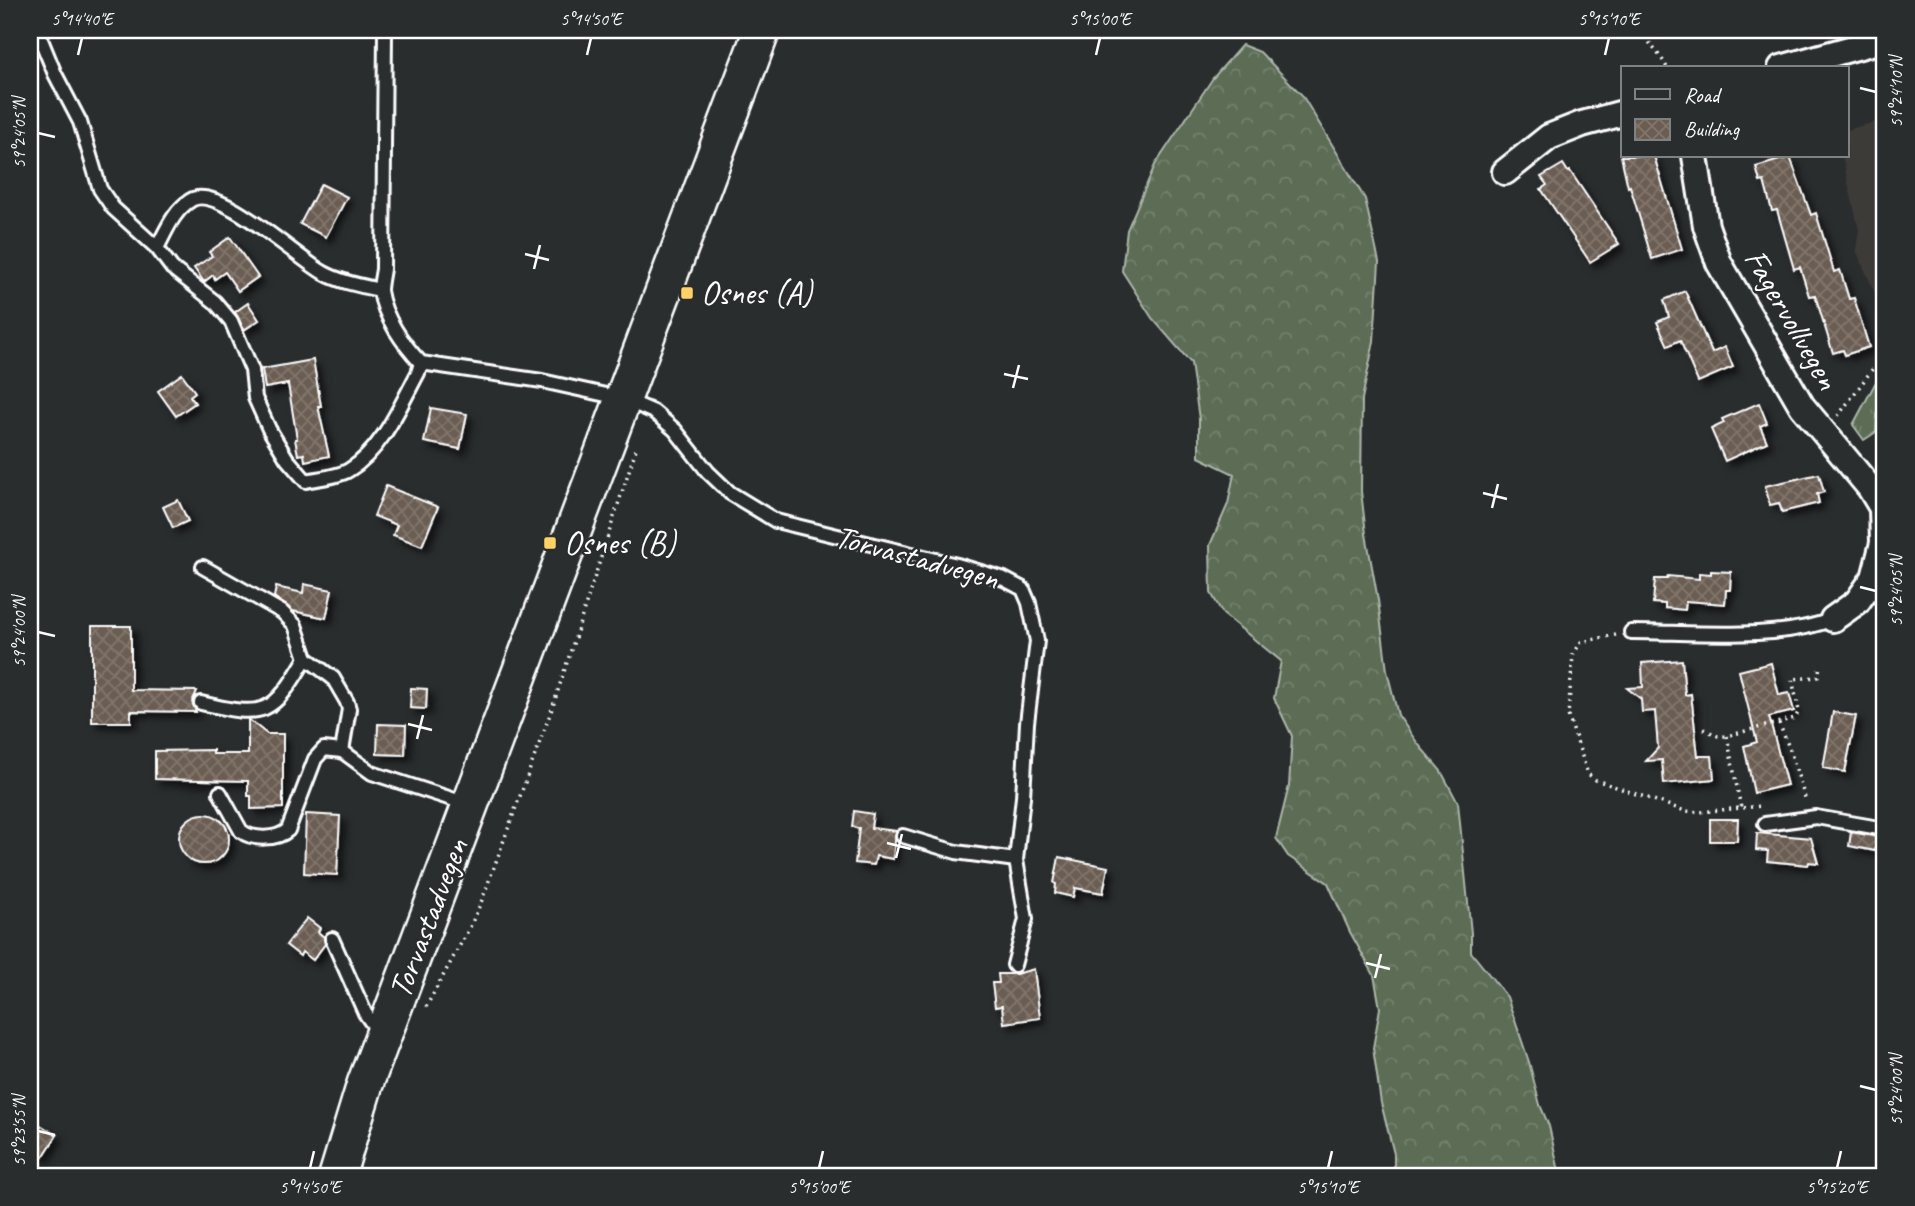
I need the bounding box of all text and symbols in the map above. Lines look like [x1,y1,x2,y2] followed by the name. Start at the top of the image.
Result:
[51,8,115,30] text: 5°14'40"E
[560,8,624,30] text: 5°14'50"E
[1069,8,1133,30] text: 5°15'00"E
[1578,8,1642,30] text: 5°15'10"E
[1885,53,1907,127] text: 59°24'10"N
[1621,66,1848,158] legend
[1684,82,1723,108] text: Road
[8,94,30,168] text: 59°24'05"N
[1684,116,1741,142] text: Building
[1735,241,1849,397] street label: Fagervollvegen
[701,272,814,314] place label: Osnes (A)
[679,285,695,301] marker: Osnes (A)
[831,515,1003,599] street label: Torvastadvegen
[564,522,678,564] place label: Osnes (B)
[542,535,558,551] marker: Osnes (B)
[1885,552,1907,626] text: 59°24'05"N
[8,593,30,667] text: 59°24'00"N
[378,832,478,1004] street label: Torvastadvegen
[1885,1051,1907,1125] text: 59°24'00"N
[8,1092,30,1166] text: 59°23'55"N
[279,1176,343,1198] text: 5°14'50"E
[788,1176,852,1198] text: 5°15'00"E
[1297,1176,1361,1198] text: 5°15'10"E
[1806,1176,1870,1198] text: 5°15'20"E

